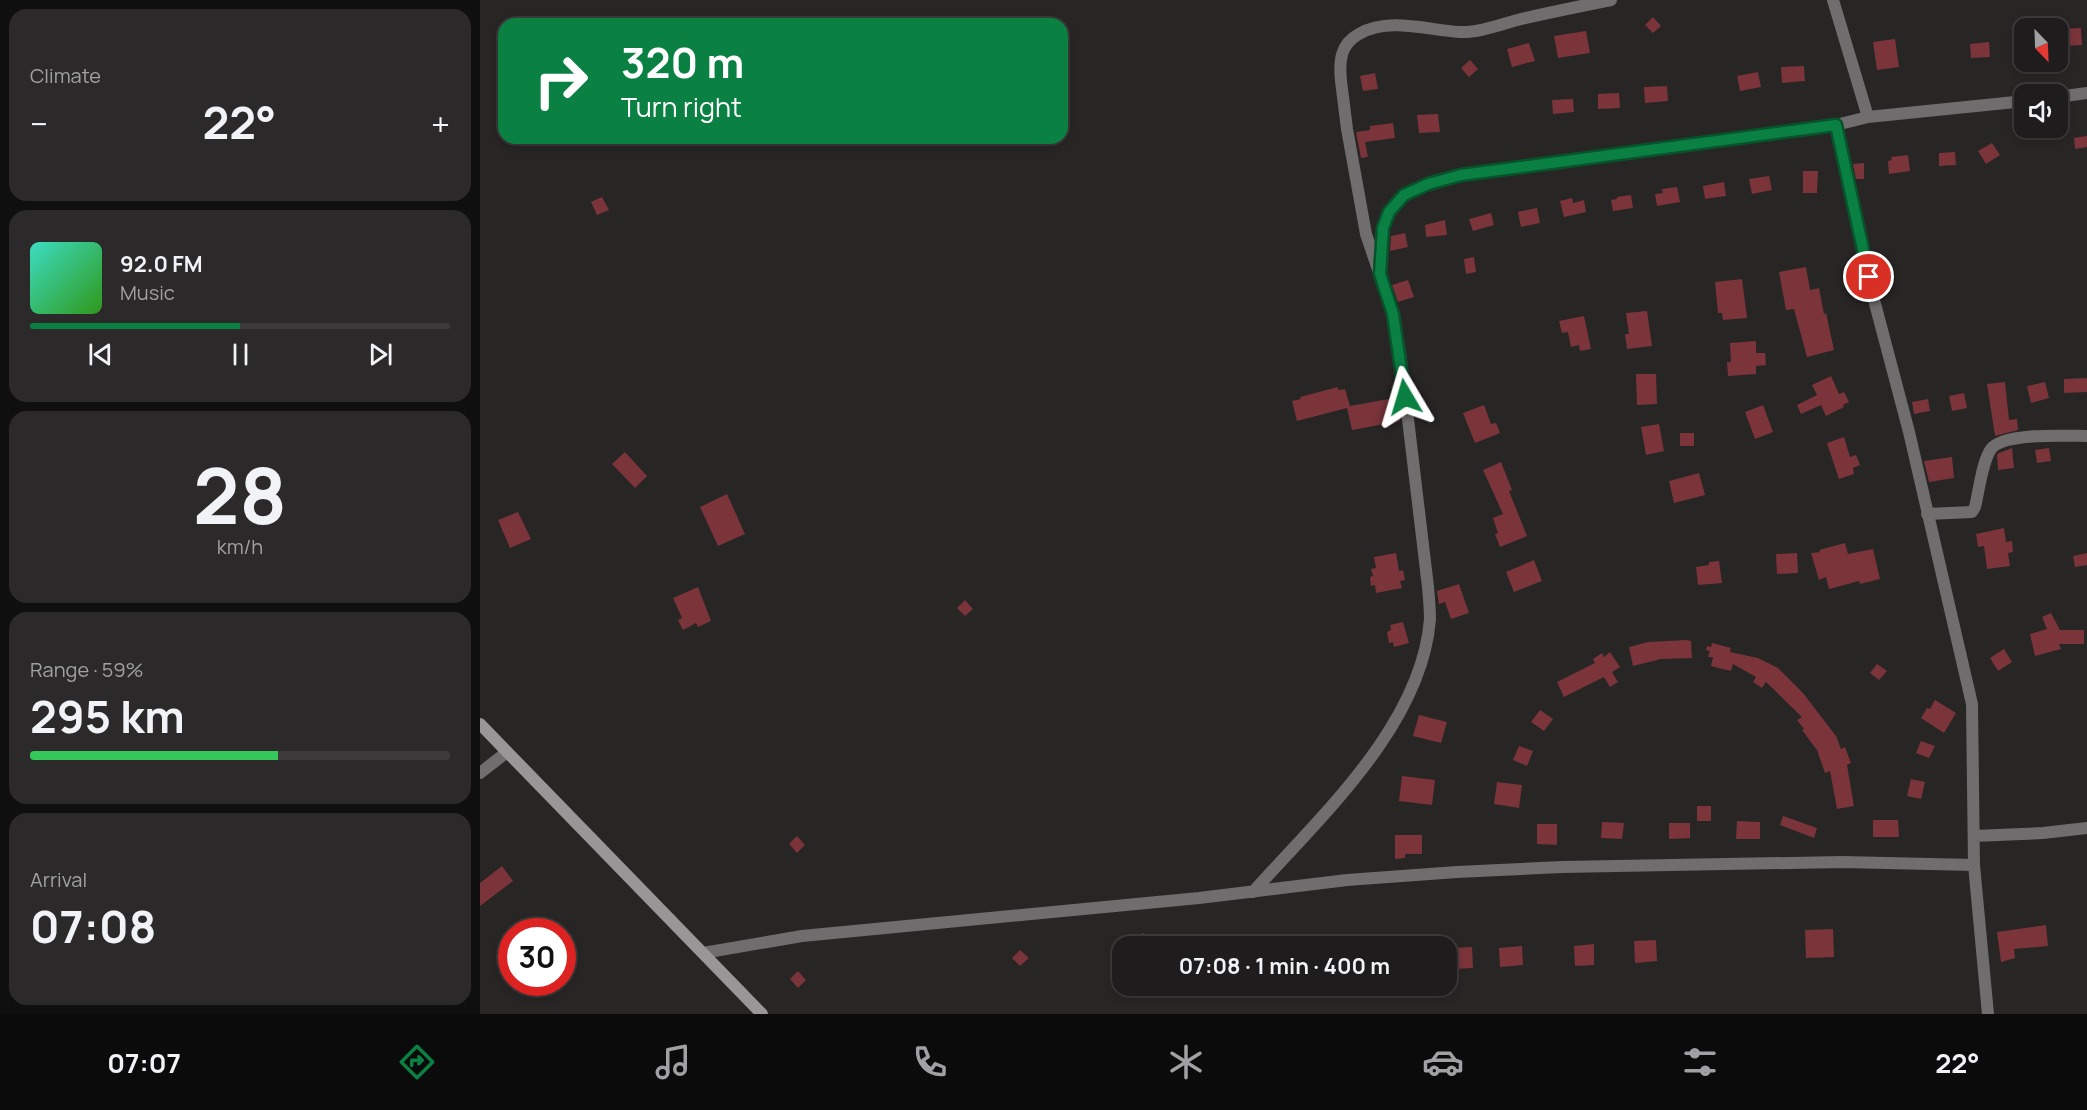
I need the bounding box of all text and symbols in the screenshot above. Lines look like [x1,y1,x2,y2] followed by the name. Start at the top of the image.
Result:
[2014,18,2068,72] north arrow
[2014,18,2068,138] map controls
[621,33,744,91] text: 320 m
[522,42,600,120] icon: right
[30,62,101,89] text: Climate
[2014,84,2068,138] button: sound
[621,88,742,125] text: Turn right
[202,91,276,153] text: 22°
[30,101,48,146] text: −
[431,101,450,146] text: +
[120,249,203,279] text: 92.0 FM
[1843,251,1894,302] pin
[1852,260,1885,293] icon: arrive
[120,279,175,306] text: Music
[84,338,117,371] icon: previous
[224,338,257,371] icon: pause
[364,338,397,371] icon: next
[1373,365,1437,429] position arrow
[193,441,287,547] text: 28
[217,533,263,560] text: km/h
[30,656,144,683] text: Range · 59%
[30,685,185,747] text: 295 km
[30,866,87,893] text: Arrival
[30,895,156,957] text: 07:08
[498,918,576,996] speed limit sign: 30
[1179,951,1390,981] text: 07:08 · 1 min · 400 m
[396,1041,438,1083] icon: directions
[652,1041,694,1083] icon: music
[909,1041,951,1083] icon: phone
[1165,1041,1207,1083] icon: climate
[1422,1041,1464,1083] icon: car
[1679,1041,1721,1083] icon: filters
[107,1044,181,1081] text: 07:07
[1935,1044,1980,1081] text: 22°

